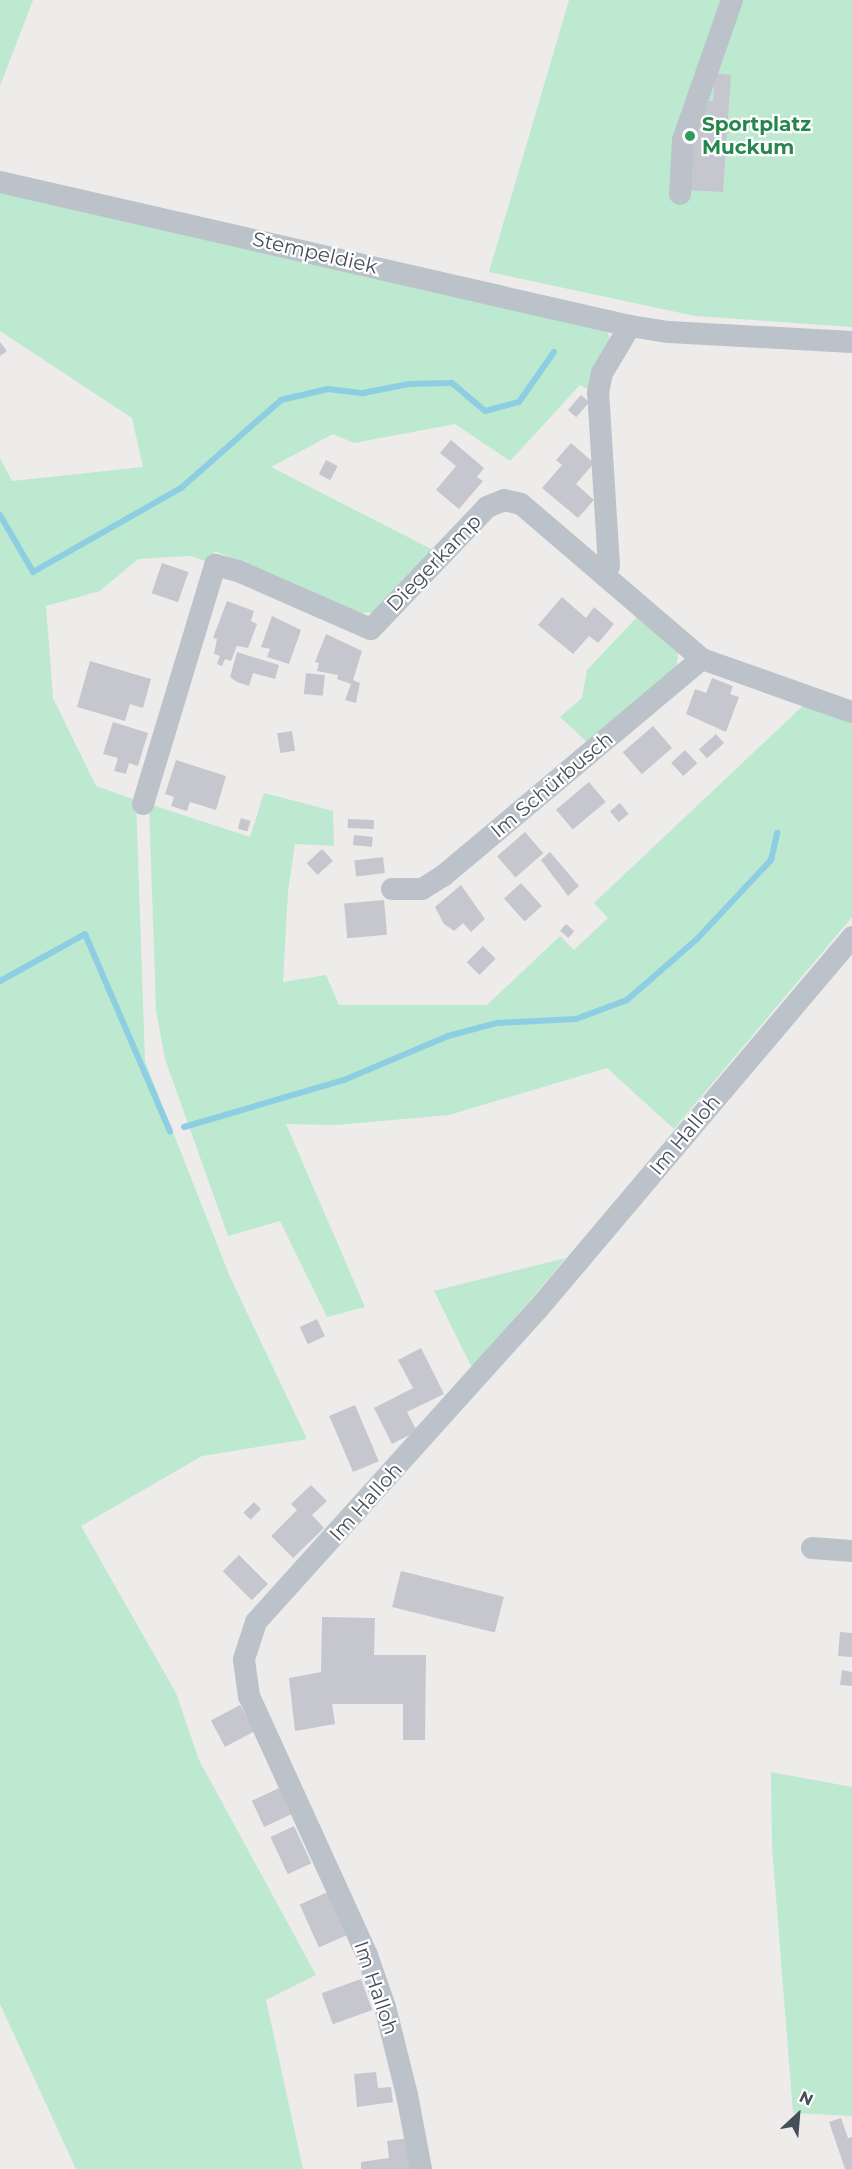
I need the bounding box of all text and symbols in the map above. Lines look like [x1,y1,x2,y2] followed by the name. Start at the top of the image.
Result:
[702,112,811,159] place label: Sportplatz Muckum
[683,129,697,143] marker: Sportplatz Muckum
[250,227,380,279] street label: Stempeldiek
[382,509,486,617] street label: Diegerkamp
[486,727,618,843] street label: Im Schürbusch
[645,1090,725,1180] street label: Im Halloh
[325,1458,407,1546] street label: Im Halloh
[349,1938,403,2038] street label: Im Halloh
[768,2085,828,2145] north arrow
[796,2087,816,2110] text: N

